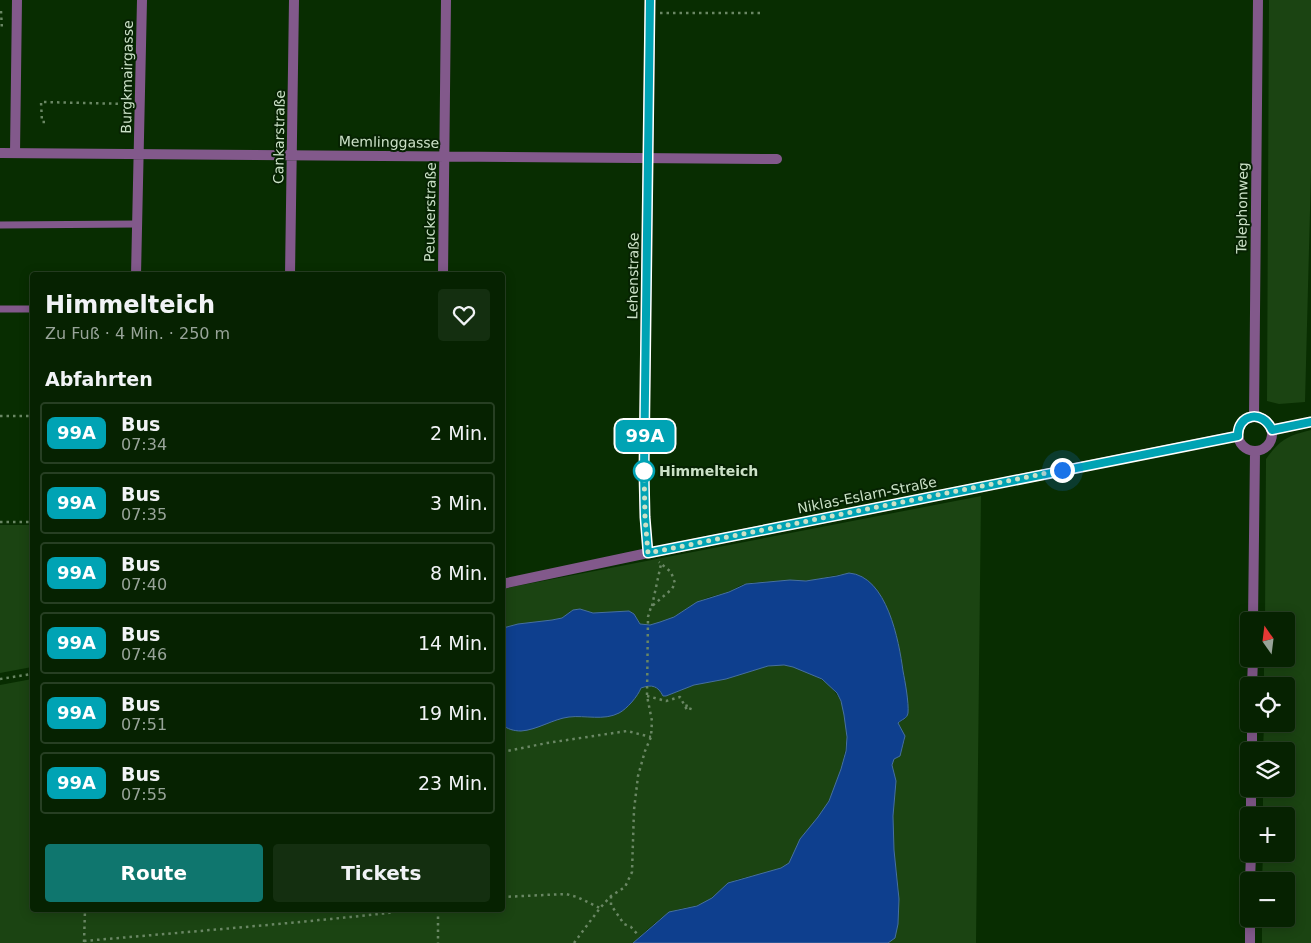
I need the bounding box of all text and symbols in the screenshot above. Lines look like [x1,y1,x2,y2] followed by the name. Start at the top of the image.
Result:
[118,20,136,134] street label: Burgkmairgasse
[270,90,288,184] street label: Cankarstraße
[339,133,439,151] street label: Memlinggasse
[421,162,439,262] street label: Peuckerstraße
[1233,162,1251,255] street label: Telephonweg
[624,232,642,320] street label: Lehenstraße
[438,289,490,341] button: heart
[45,291,215,319] text: Himmelteich
[45,324,230,343] text: Zu Fuß · 4 Min. · 250 m
[45,368,153,390] text: Abfahrten
[121,413,160,435] text: Bus
[616,420,674,452] line badge: 99A
[57,422,96,443] text: 99A
[430,422,488,444] text: 2 Min.
[626,425,664,446] text: 99A
[121,435,167,454] text: 07:34
[1050,458,1075,483] your location
[633,460,655,482] marker: Himmelteich
[659,463,758,479] place label: Himmelteich
[796,474,938,516] street label: Niklas-Eslarn-Straße
[121,483,160,505] text: Bus
[57,492,96,513] text: 99A
[430,492,488,514] text: 3 Min.
[121,505,167,524] text: 07:35
[121,553,160,575] text: Bus
[57,562,96,583] text: 99A
[430,562,488,584] text: 8 Min.
[121,575,167,594] text: 07:40
[1240,612,1295,668] north arrow
[1240,612,1295,927] map controls
[121,623,160,645] text: Bus
[57,632,96,653] text: 99A
[418,632,488,654] text: 14 Min.
[121,645,167,664] text: 07:46
[1240,677,1295,732] button: locate
[121,693,160,715] text: Bus
[57,702,96,723] text: 99A
[418,702,488,724] text: 19 Min.
[121,715,167,734] text: 07:51
[1240,742,1295,797] button: layers
[121,763,160,785] text: Bus
[57,772,96,793] text: 99A
[418,772,488,794] text: 23 Min.
[121,785,167,804] text: 07:55
[1240,807,1295,862] button: +
[45,844,263,902] button: Route
[273,844,490,902] button: Tickets
[1240,872,1295,927] button: −

